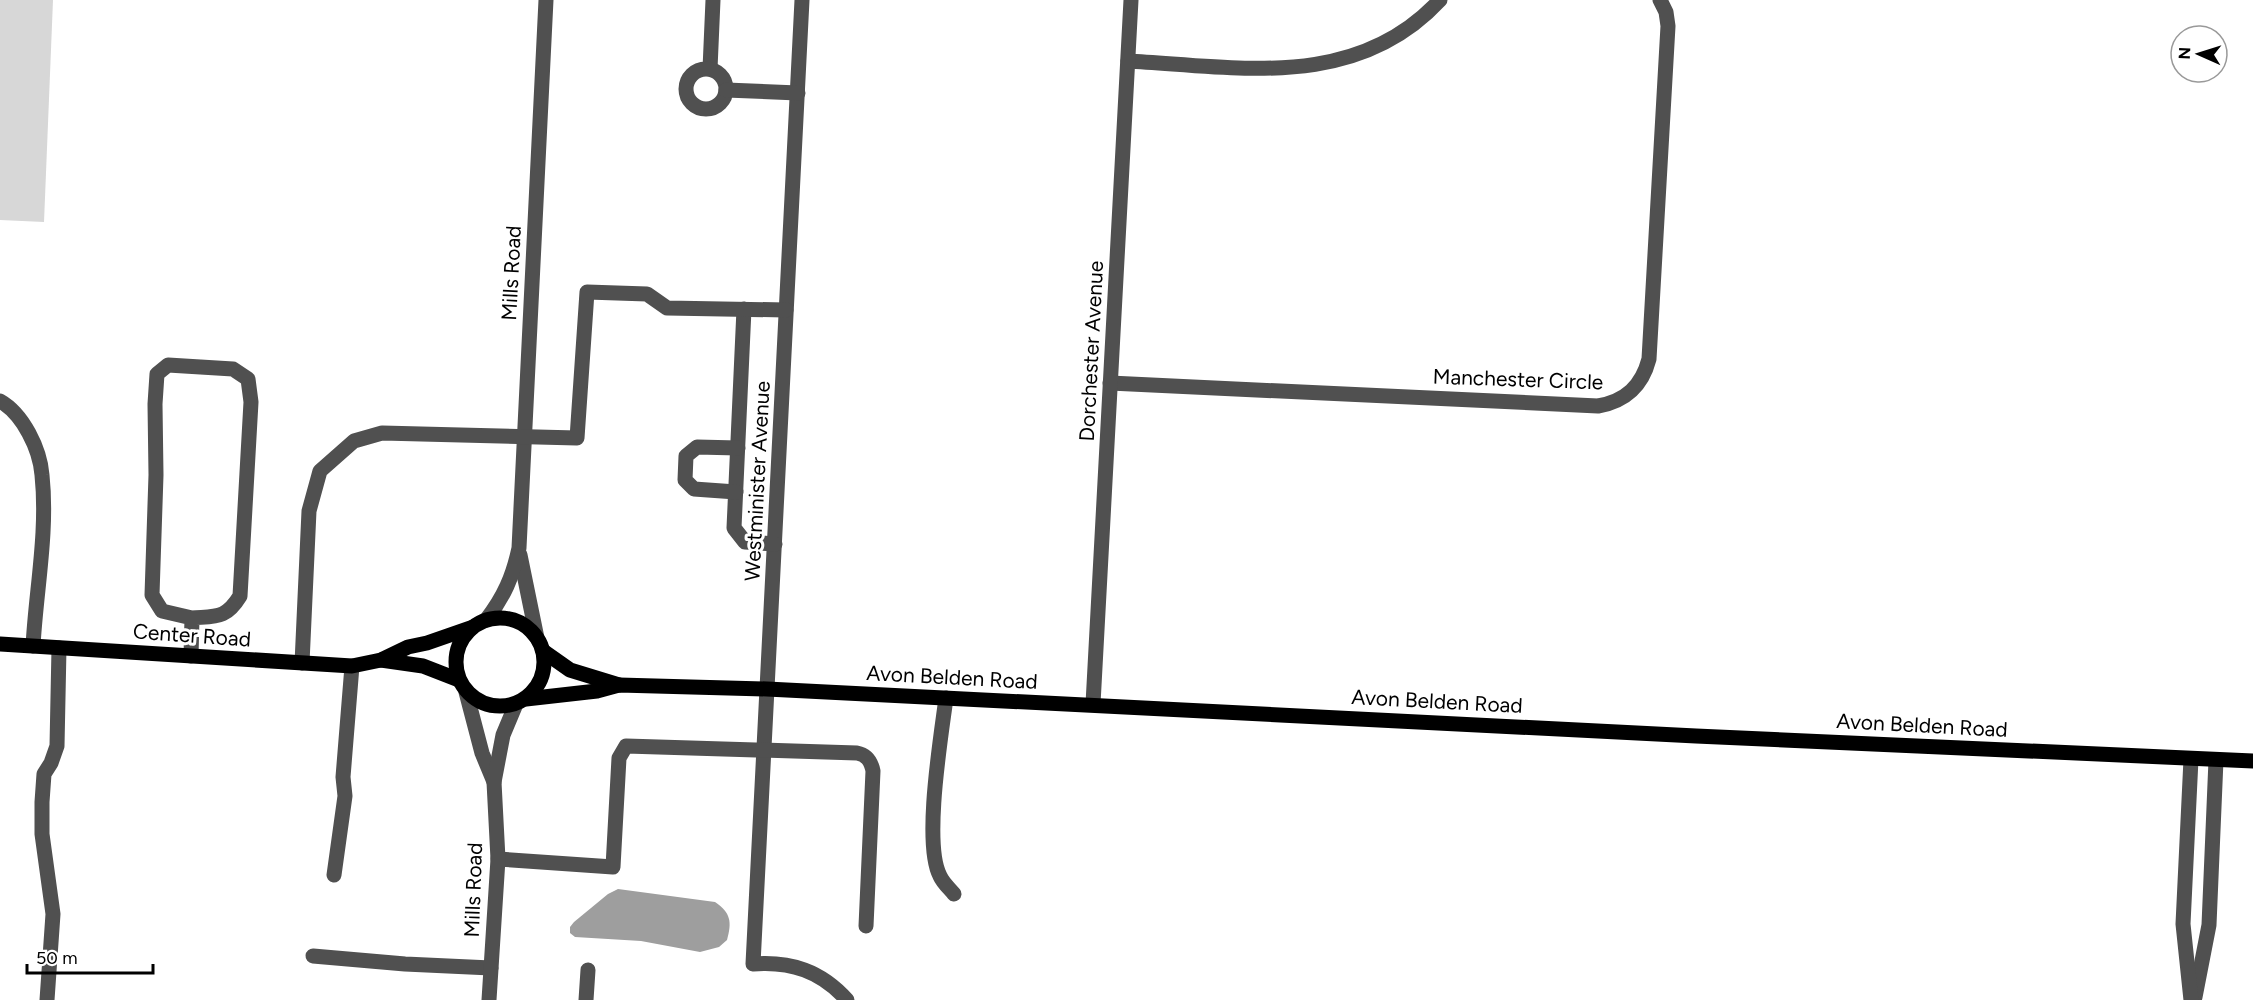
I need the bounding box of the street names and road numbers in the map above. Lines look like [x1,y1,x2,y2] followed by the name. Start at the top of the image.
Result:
[496,225,526,321] street label: Mills Road
[1074,260,1108,442] street label: Dorchester Avenue
[1432,364,1604,394] street label: Manchester Circle
[739,380,775,582] street label: Westminister Avenue
[132,618,252,652] street label: Center Road
[866,660,1038,694] street label: Avon Belden Road
[1351,684,1523,718] street label: Avon Belden Road
[1836,708,2008,742] street label: Avon Belden Road
[459,842,487,938] street label: Mills Road

